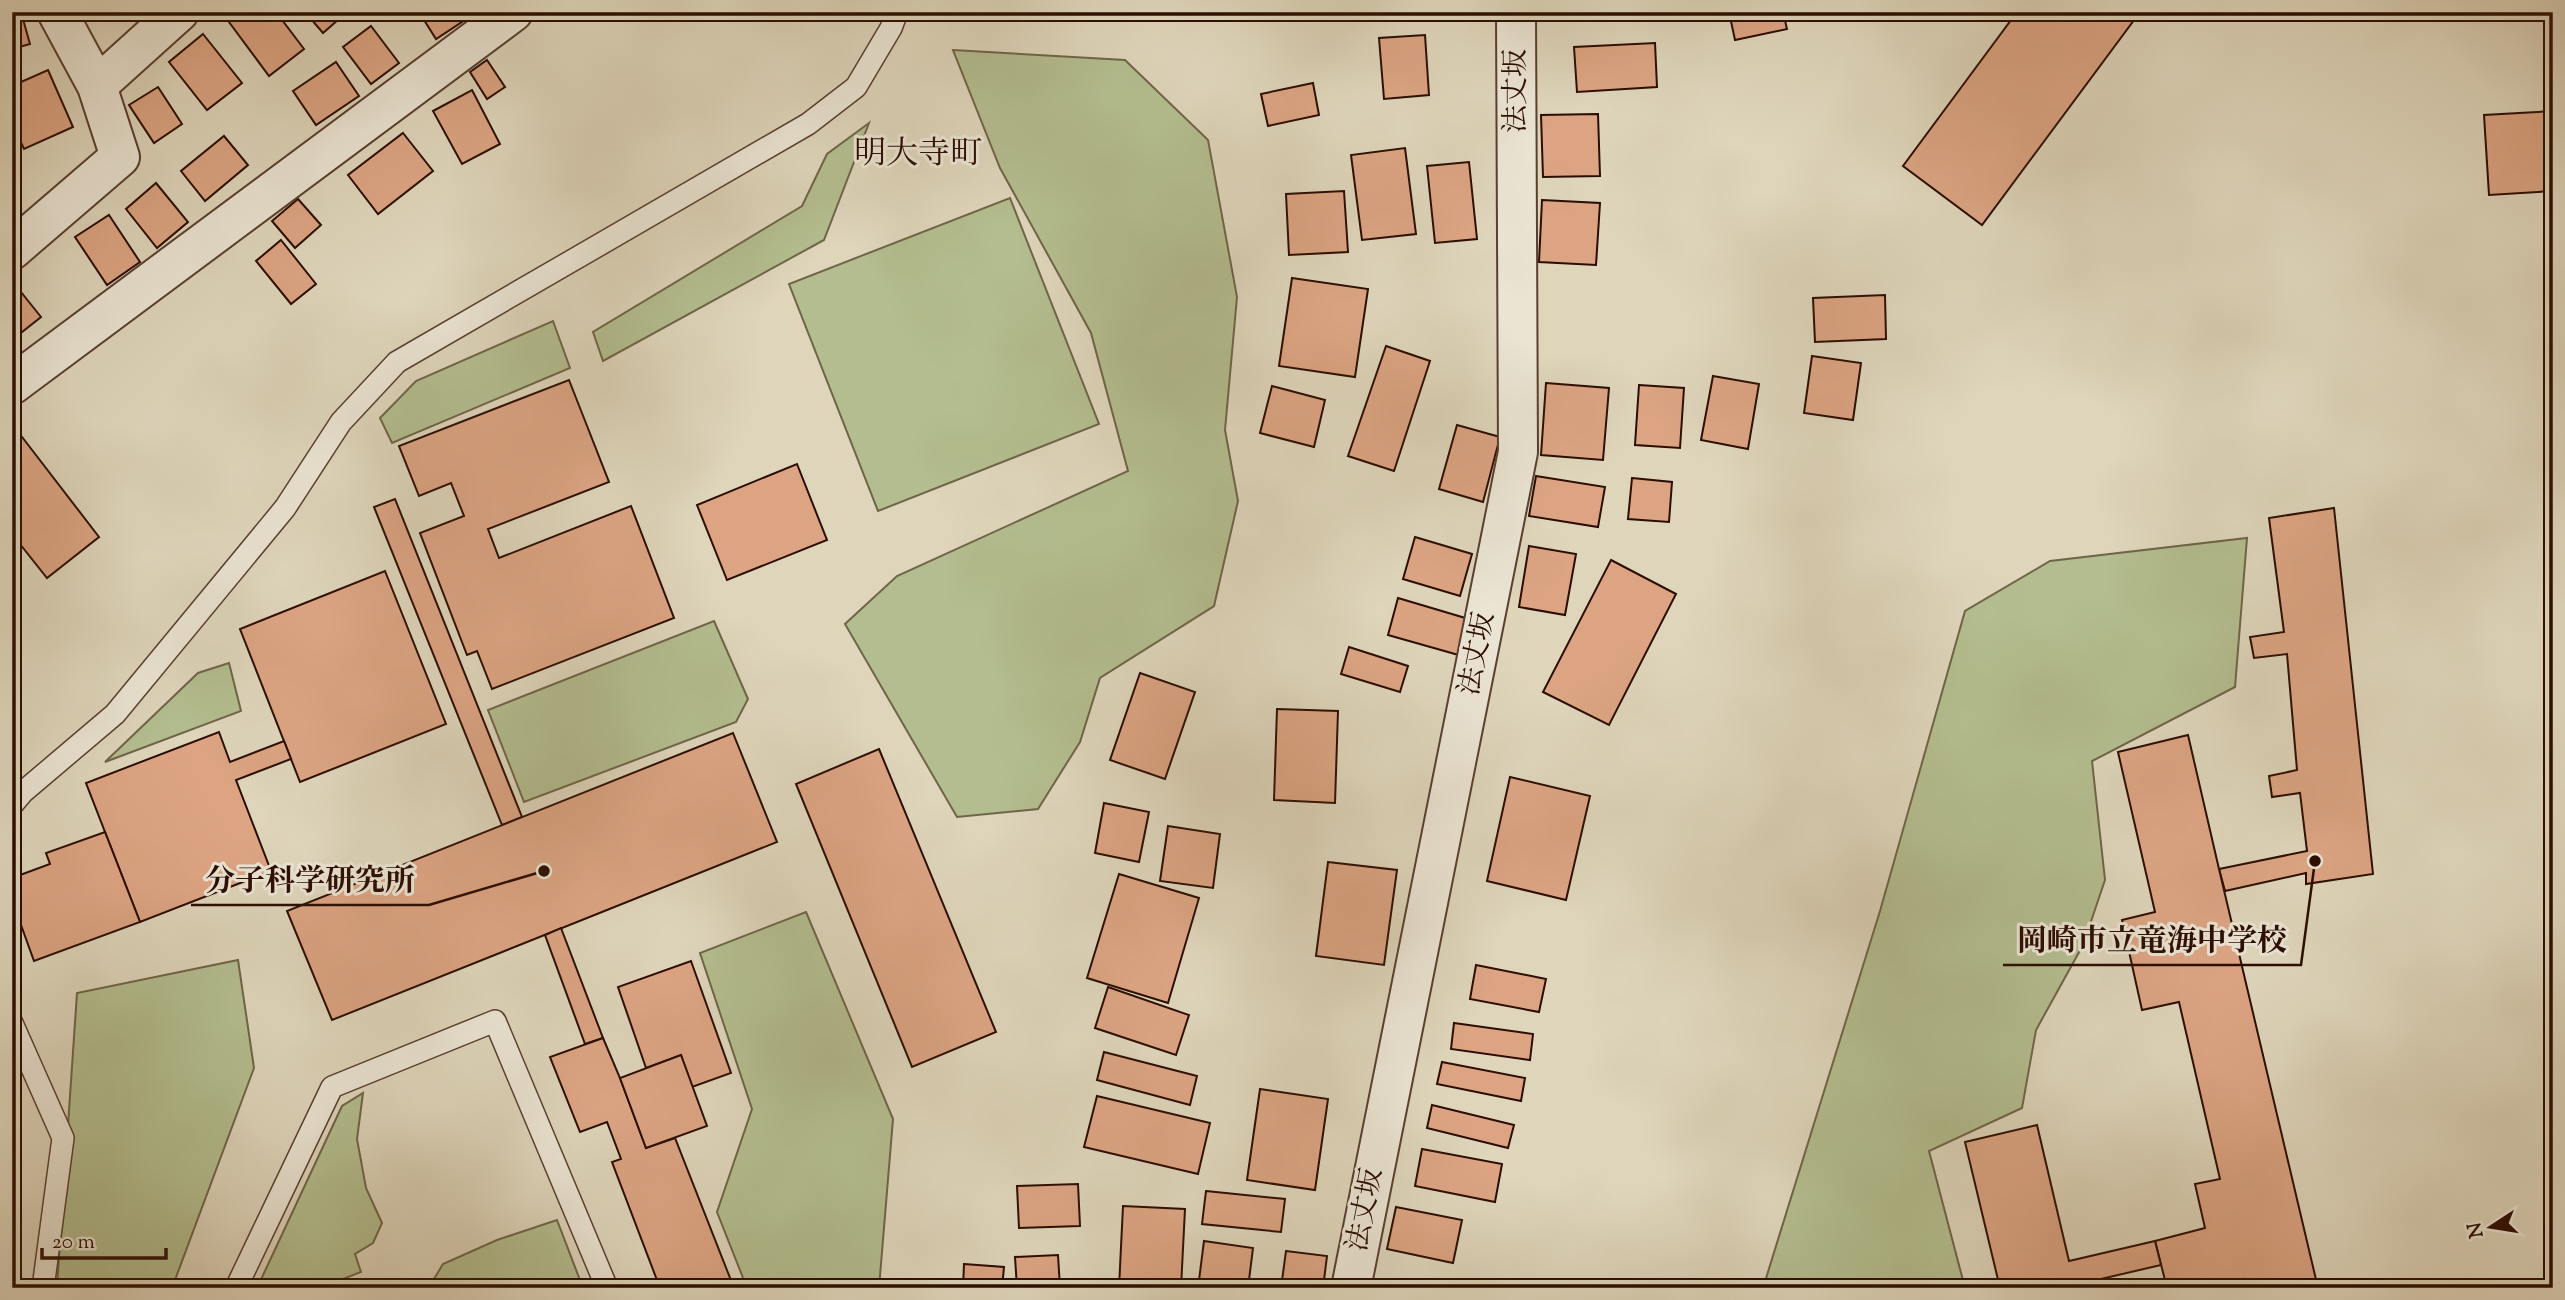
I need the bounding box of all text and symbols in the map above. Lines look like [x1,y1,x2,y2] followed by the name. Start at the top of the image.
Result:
[1497,49,1537,133] street label: 法丈坂
[854,132,982,178] district label: 明大寺町
[1450,609,1506,699] street label: 法丈坂
[191,854,429,905] callout: 分子科学研究所
[205,861,415,904] text: 分子科学研究所
[2003,914,2301,965] callout: 岡崎市立竜海中学校
[2017,921,2287,964] text: 岡崎市立竜海中学校
[1338,1165,1394,1255] street label: 法丈坂
[2456,1192,2526,1262] north arrow
[42,1216,166,1260] scale bar
[2462,1220,2492,1240] text: N
[52,1228,95,1258] text: 20 m

